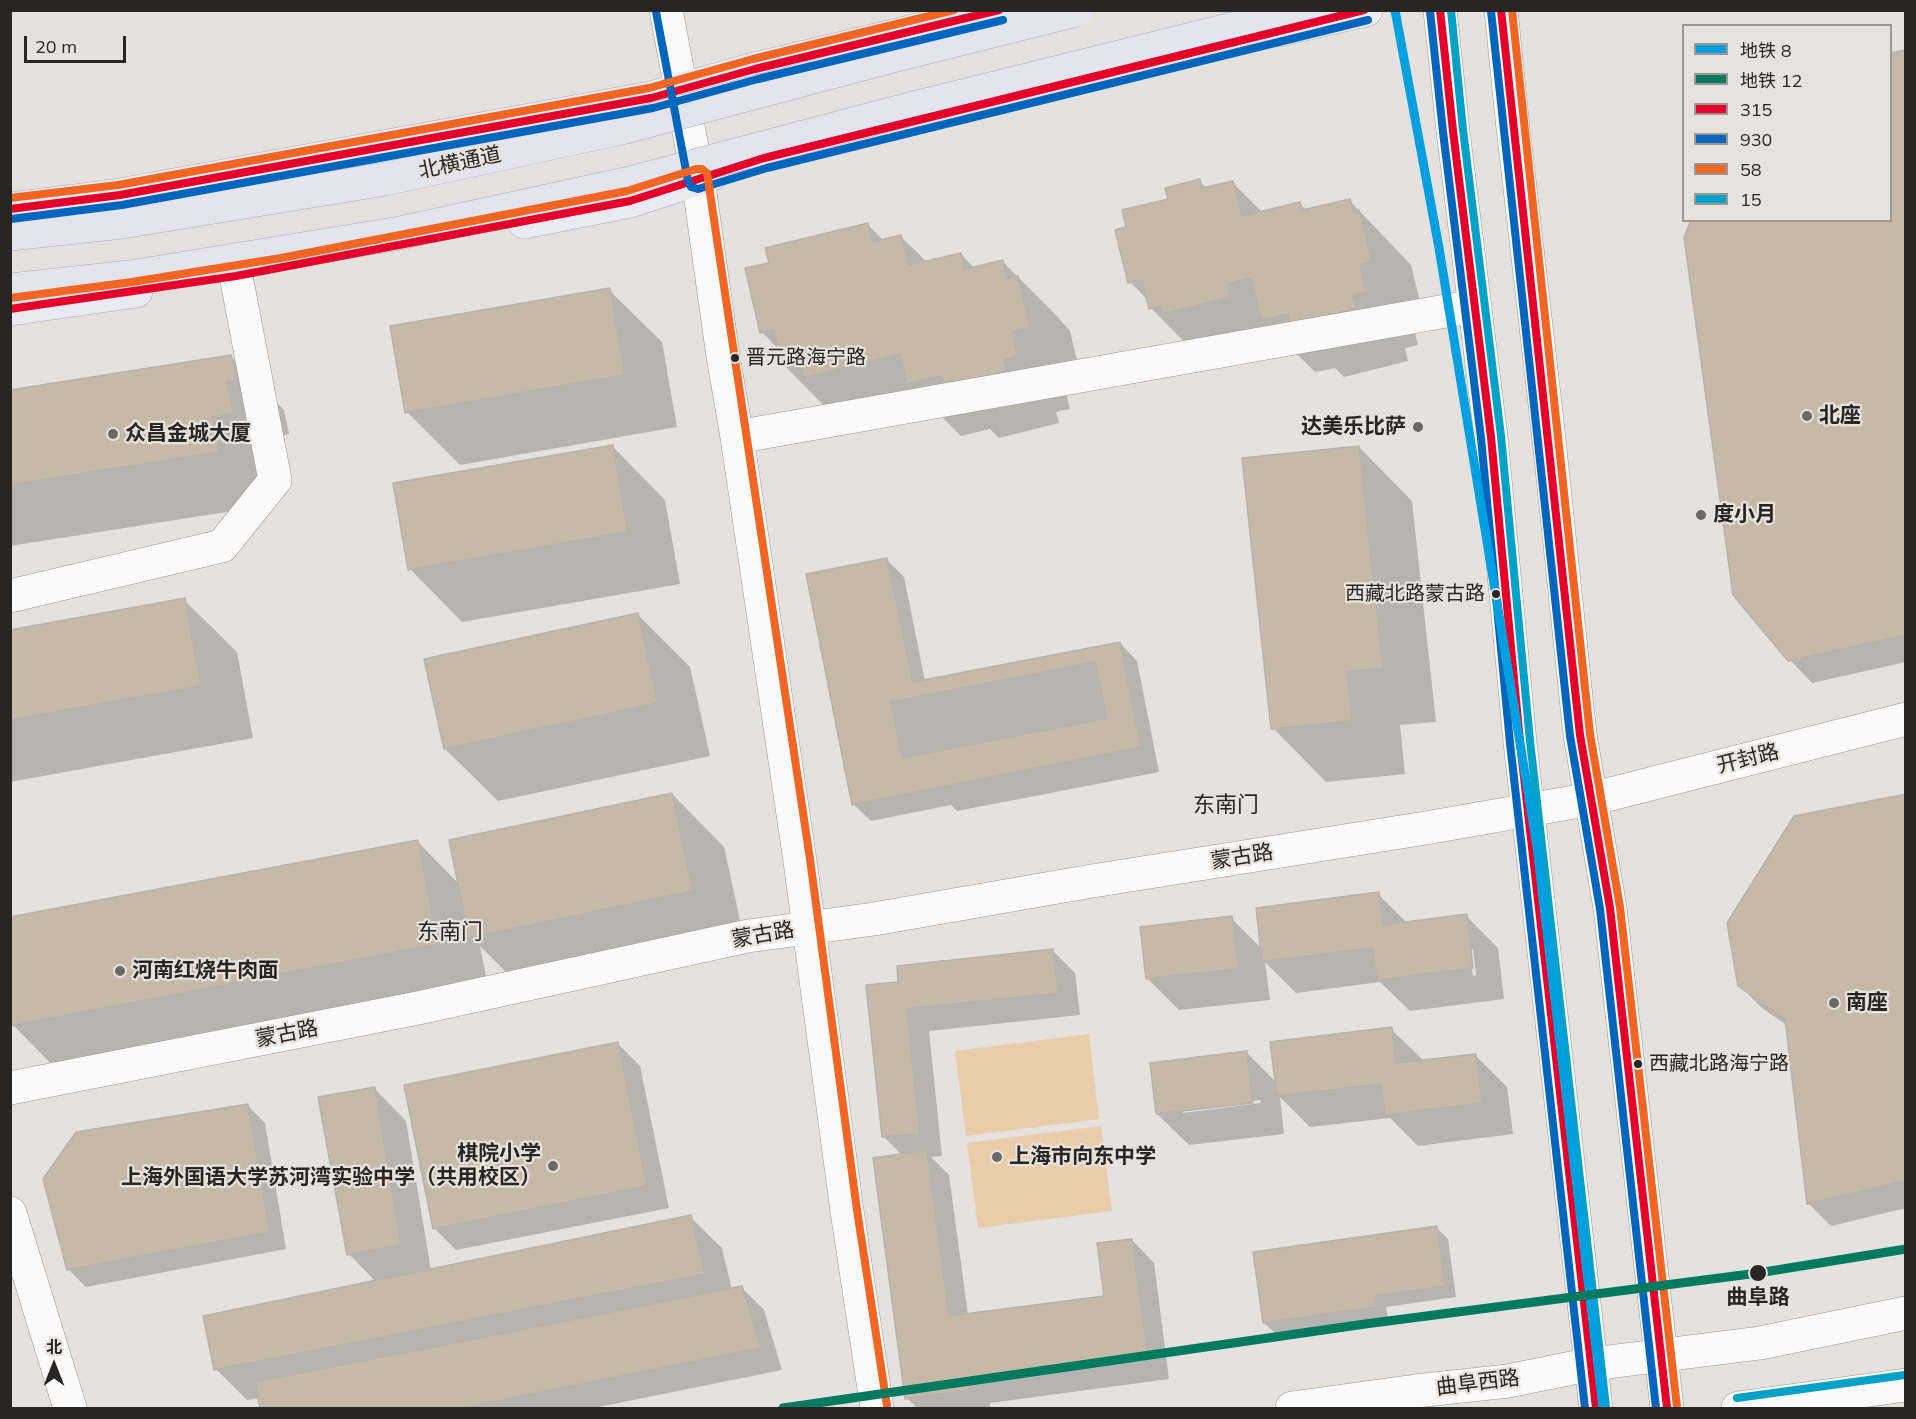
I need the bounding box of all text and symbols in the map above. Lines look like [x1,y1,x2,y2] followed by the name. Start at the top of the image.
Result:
[27,24,129,62] scale bar
[1682,24,1892,222] legend
[35,35,77,58] text: 20 m
[1740,39,1792,62] text: 地铁 8
[1740,69,1802,92] text: 地铁 12
[1740,98,1772,121] text: 315
[1740,128,1772,151] text: 930
[416,142,504,184] street label: 北横通道
[1740,158,1762,181] text: 58
[1740,188,1762,211] text: 15
[746,346,866,370] place label: 晋元路海宁路
[729,352,741,364] marker: 晋元路海宁路
[1819,403,1861,429] place label: 北座
[1800,409,1814,423] marker: 北座
[1301,414,1406,440] place label: 达美乐比萨
[1411,420,1425,434] marker: 达美乐比萨
[125,421,251,447] place label: 众昌金城大厦
[106,427,120,441] marker: 众昌金城大厦
[1713,502,1776,528] place label: 度小月
[1694,508,1708,522] marker: 度小月
[1345,582,1485,606] place label: 西藏北路蒙古路
[1490,588,1502,600] marker: 西藏北路蒙古路
[1714,739,1782,779] street label: 开封路
[1193,792,1259,818] district label: 东南门
[1209,840,1275,874] street label: 蒙古路
[730,917,796,953] street label: 蒙古路
[417,919,483,945] district label: 东南门
[132,958,279,984] place label: 河南红烧牛肉面
[113,964,127,978] marker: 河南红烧牛肉面
[1846,990,1888,1016] place label: 南座
[1827,996,1841,1010] marker: 南座
[254,1016,320,1052] street label: 蒙古路
[1649,1052,1789,1076] place label: 西藏北路海宁路
[1632,1058,1644,1070] marker: 西藏北路海宁路
[121,1141,541,1191] place label: 棋院小学 上海外国语大学苏河湾实验中学（共用校区）
[1009,1144,1156,1170] place label: 上海市向东中学
[990,1150,1004,1164] marker: 上海市向东中学
[546,1159,560,1173] marker: 棋院小学 上海外国语大学苏河湾实验中学（共用校区）
[1748,1263,1768,1283] marker: 曲阜路
[1727,1285,1789,1311] place label: 曲阜路
[24,1335,84,1395] north arrow
[46,1337,62,1357] text: 北
[1435,1365,1521,1401] street label: 曲阜西路

